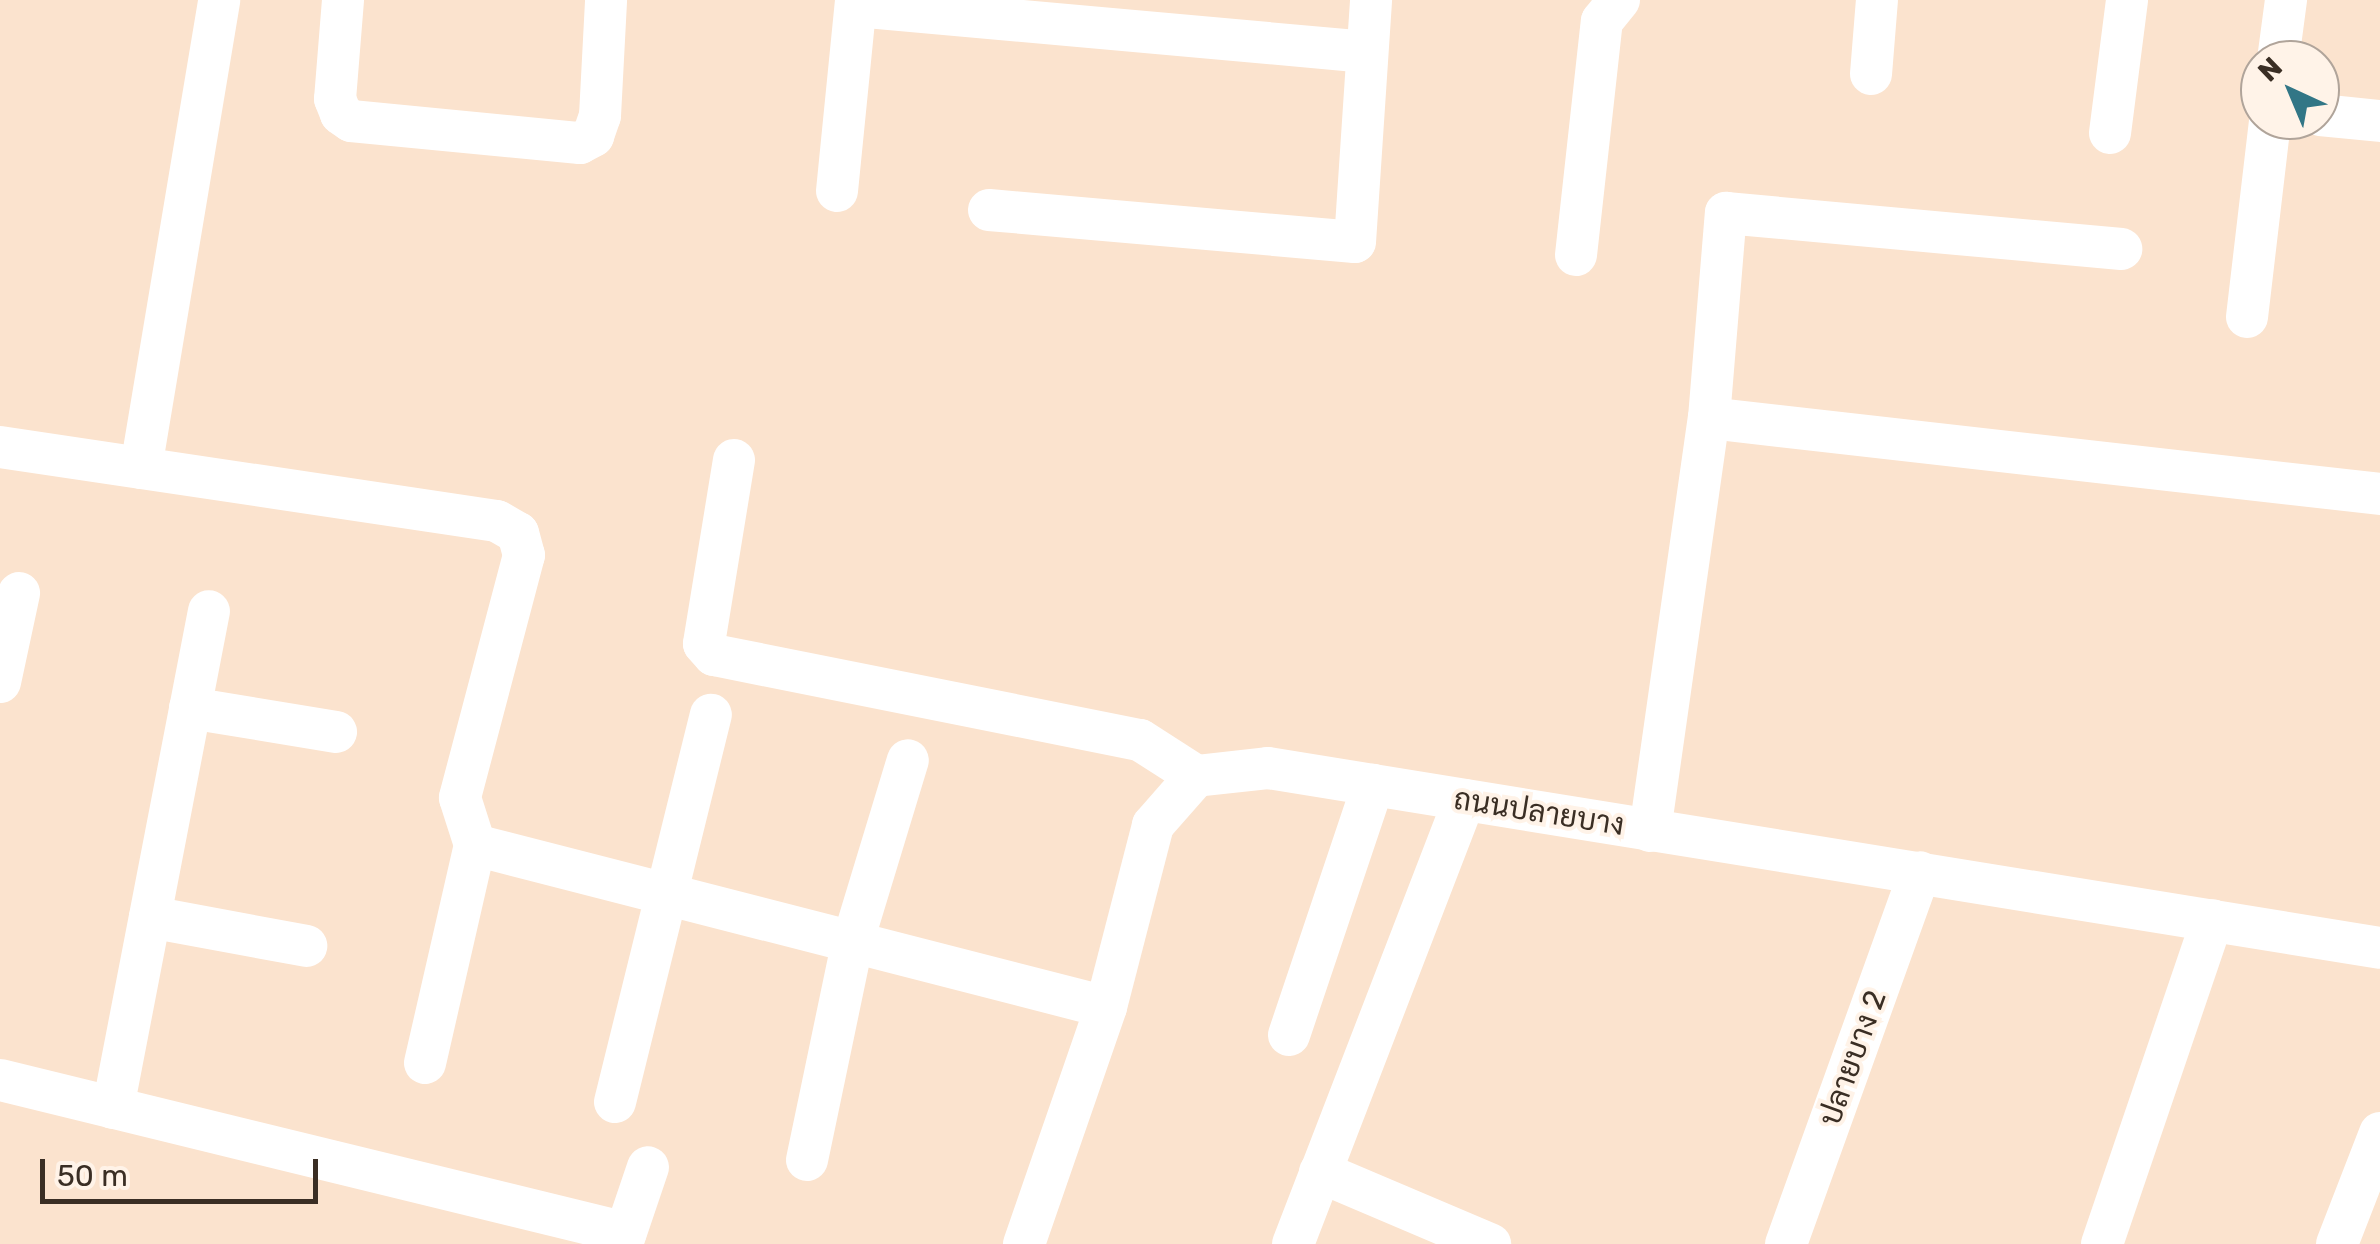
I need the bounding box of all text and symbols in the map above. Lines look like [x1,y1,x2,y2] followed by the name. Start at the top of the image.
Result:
[2240,40,2340,140] north arrow
[2251,51,2289,88] text: N
[1451,781,1627,843] street label: ถนนปลายบาง
[1812,985,1894,1131] street label: ปลายบาง 2
[45,1139,322,1201] scale bar
[57,1158,128,1194] text: 50 m

